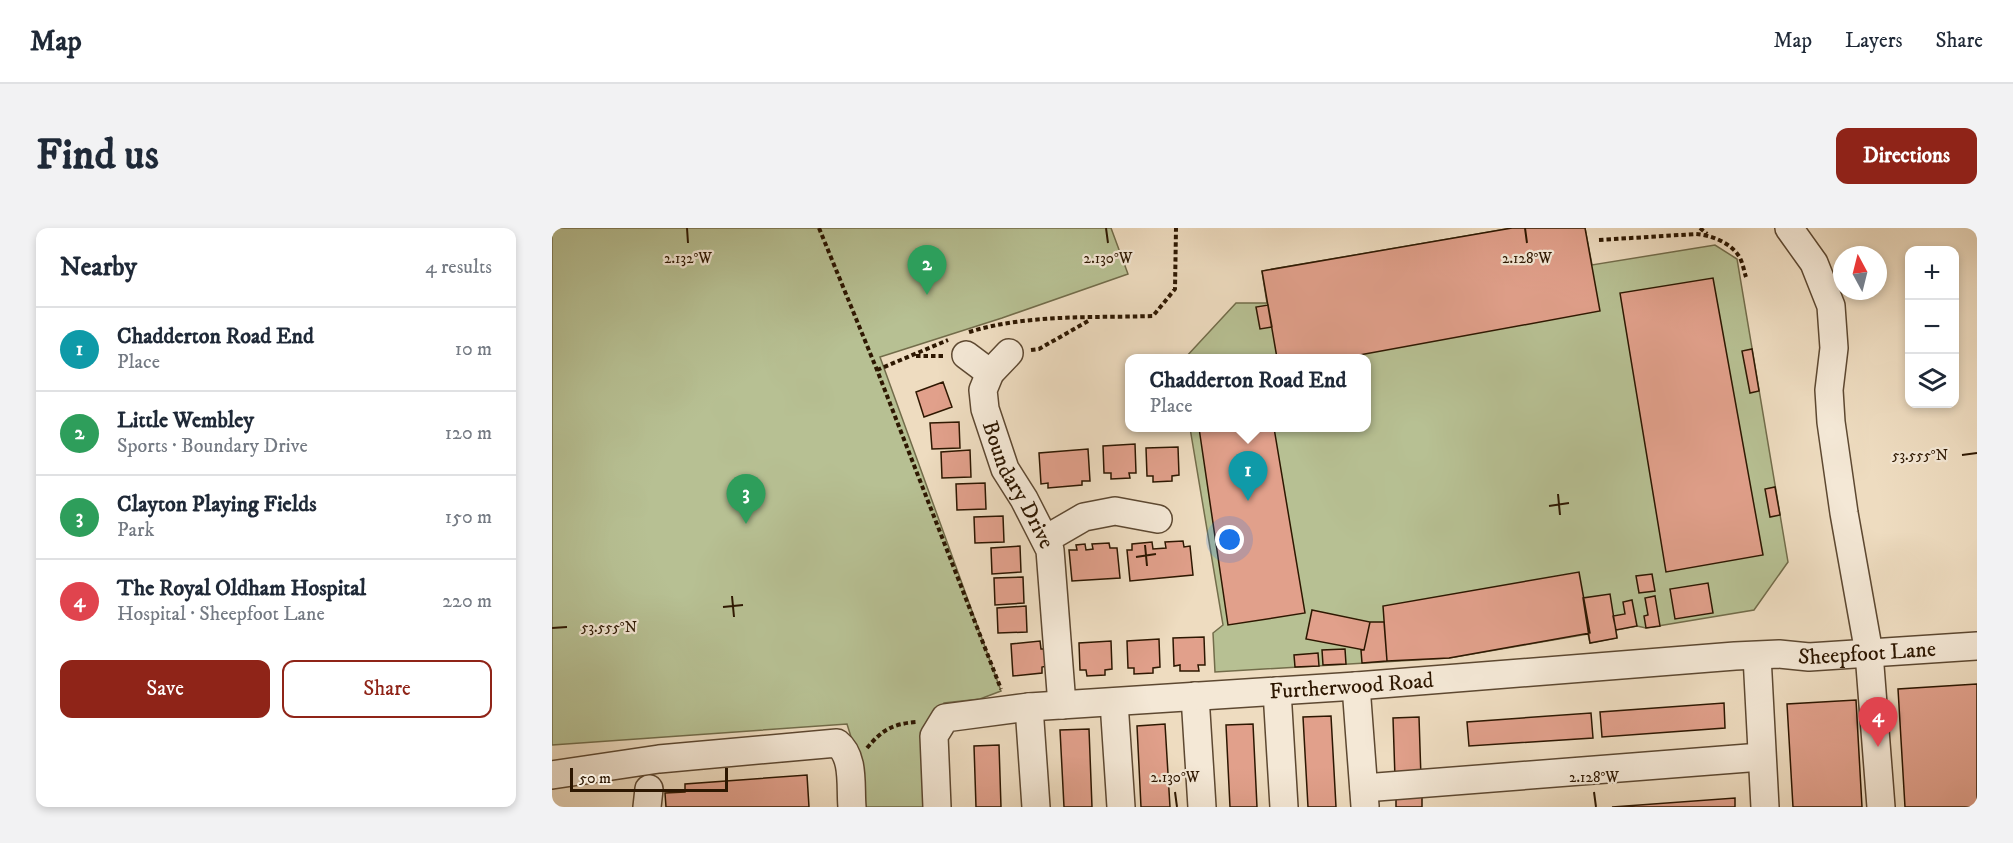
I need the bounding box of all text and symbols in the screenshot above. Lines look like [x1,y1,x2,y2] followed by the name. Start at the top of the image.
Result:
[30,24,82,59] text: Map
[1773,28,1812,54] text: Map
[1845,28,1903,54] text: Layers
[1936,28,1983,54] text: Share
[1836,128,1977,184] button: Directions
[36,130,159,182] text: Find us
[908,245,946,295] pin: 2
[1833,246,1887,300] north arrow
[1905,246,1959,408] map controls
[1905,246,1959,300] button: +
[664,249,712,268] text: 2.132°W
[1084,249,1133,268] text: 2.130°W
[1502,249,1552,268] text: 2.128°W
[60,251,137,284] text: Nearby
[425,255,492,280] text: 4 results
[1905,300,1959,354] button: −
[117,323,314,350] text: Chadderton Road End
[76,337,83,362] text: 1
[455,337,492,362] text: 10 m
[117,350,160,375] text: Place
[1125,354,1371,432] popup
[1905,354,1959,408] button: layers
[1150,367,1346,394] text: Chadderton Road End
[1150,394,1192,419] text: Place
[117,407,254,434] text: Little Wembley
[976,417,1060,553] street label: Boundary Drive
[75,421,84,446] text: 2
[445,421,492,446] text: 120 m
[117,434,308,459] text: Sports · Boundary Drive
[1892,446,1948,465] text: 53.555°N
[1228,452,1268,501] pin: 1
[726,474,766,524] pin: 3
[117,491,317,518] text: Clayton Playing Fields
[76,505,83,530] text: 3
[445,505,492,530] text: 150 m
[117,518,154,543] text: Park
[1215,525,1244,554] your location
[117,575,366,602] text: The Royal Oldham Hospital
[74,589,85,614] text: 4
[442,589,492,614] text: 220 m
[117,602,325,627] text: Hospital · Sheepfoot Lane
[581,618,637,637] text: 53.555°N
[1797,635,1937,670] street label: Sheepfoot Lane
[60,660,270,718] button: Save
[282,660,492,718] button: Share
[1269,666,1435,705] street label: Furtherwood Road
[1858,698,1898,747] pin: 4
[570,765,728,792] scale bar
[579,768,611,788] text: 50 m
[1151,768,1200,787] text: 2.130°W
[1569,768,1619,787] text: 2.128°W

